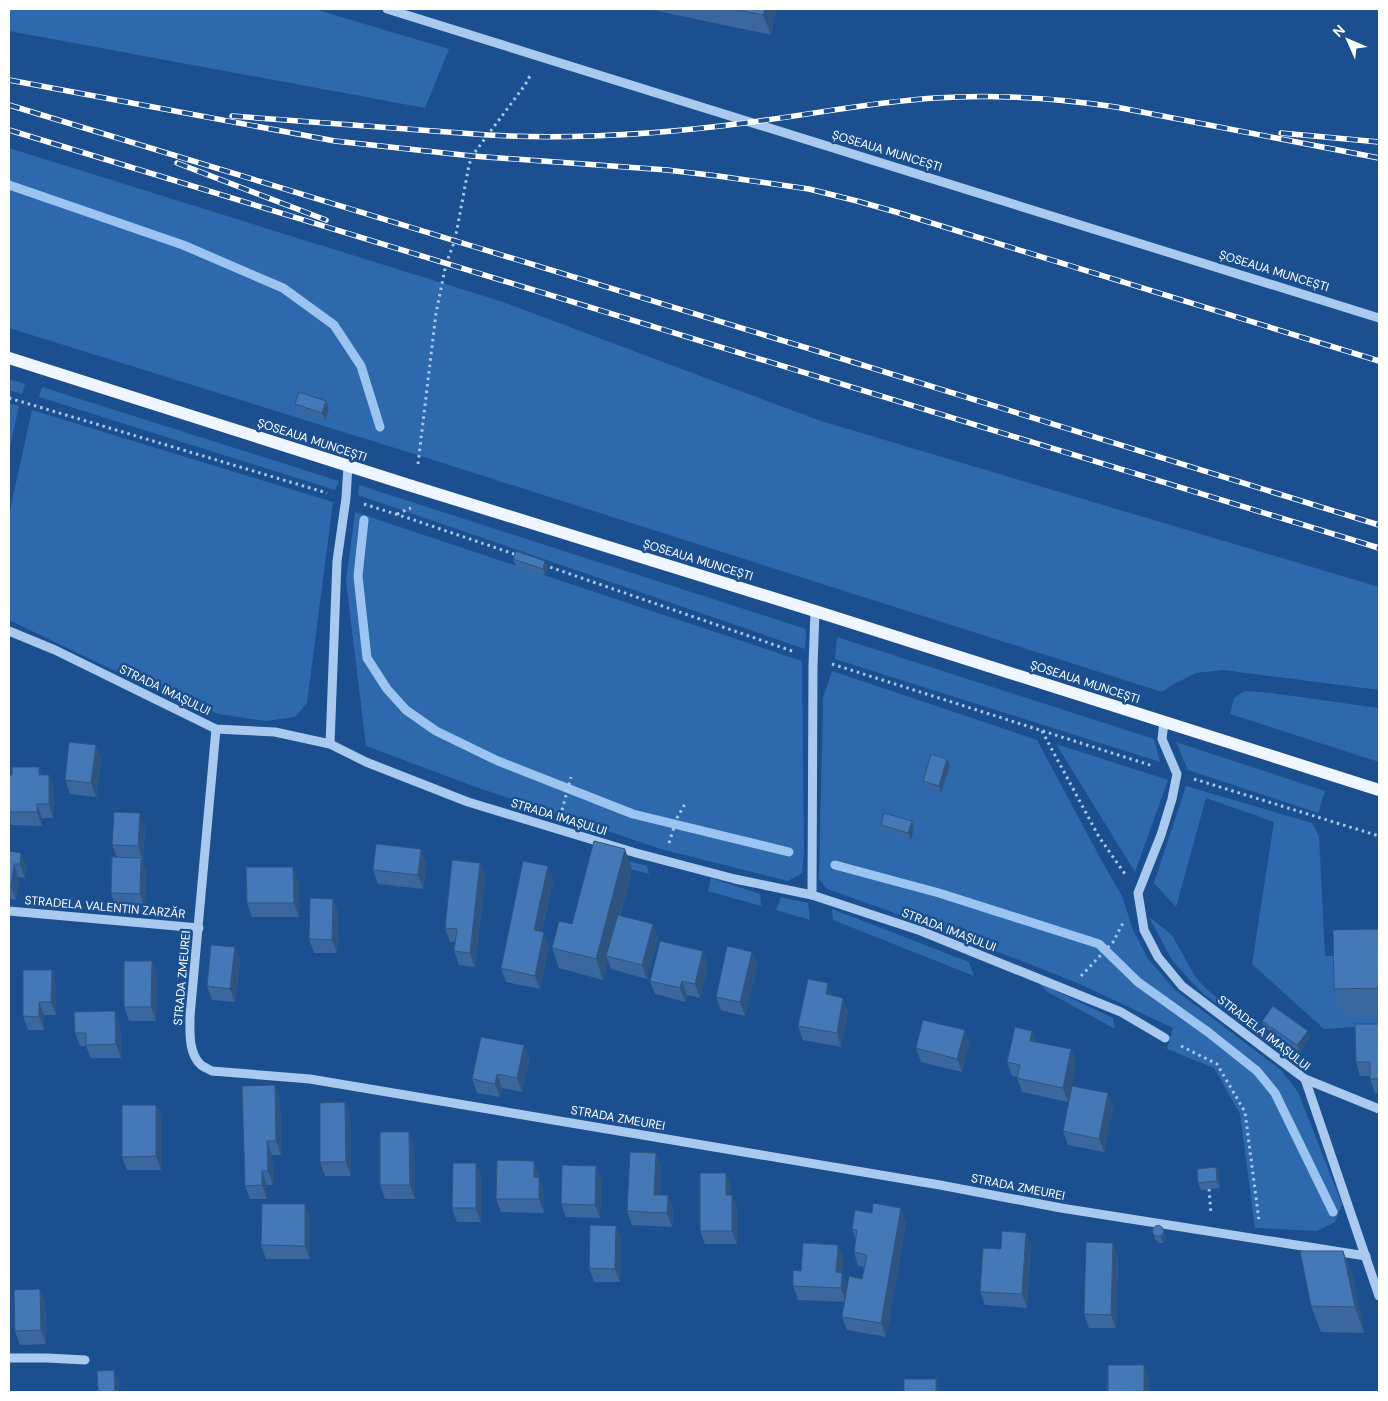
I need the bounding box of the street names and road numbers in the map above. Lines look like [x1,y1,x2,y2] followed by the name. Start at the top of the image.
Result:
[830,127,944,175] street label: ȘOSEAUA MUNCEȘTI
[1217,247,1331,295] street label: ȘOSEAUA MUNCEȘTI
[255,415,369,465] street label: ȘOSEAUA MUNCEȘTI
[641,536,755,584] street label: ȘOSEAUA MUNCEȘTI
[1028,657,1142,707] street label: ȘOSEAUA MUNCEȘTI
[117,661,213,719] street label: STRADA IMAȘULUI
[509,795,609,839] street label: STRADA IMAȘULUI
[24,892,186,922] street label: STRADELA VALENTIN ZARZĂR
[900,905,998,955] street label: STRADA IMAȘULUI
[170,930,194,1026] street label: STRADA ZMEUREI
[1214,992,1314,1074] street label: STRADELA IMAȘULUI
[570,1102,666,1134] street label: STRADA ZMEUREI
[970,1170,1066,1204] street label: STRADA ZMEUREI

